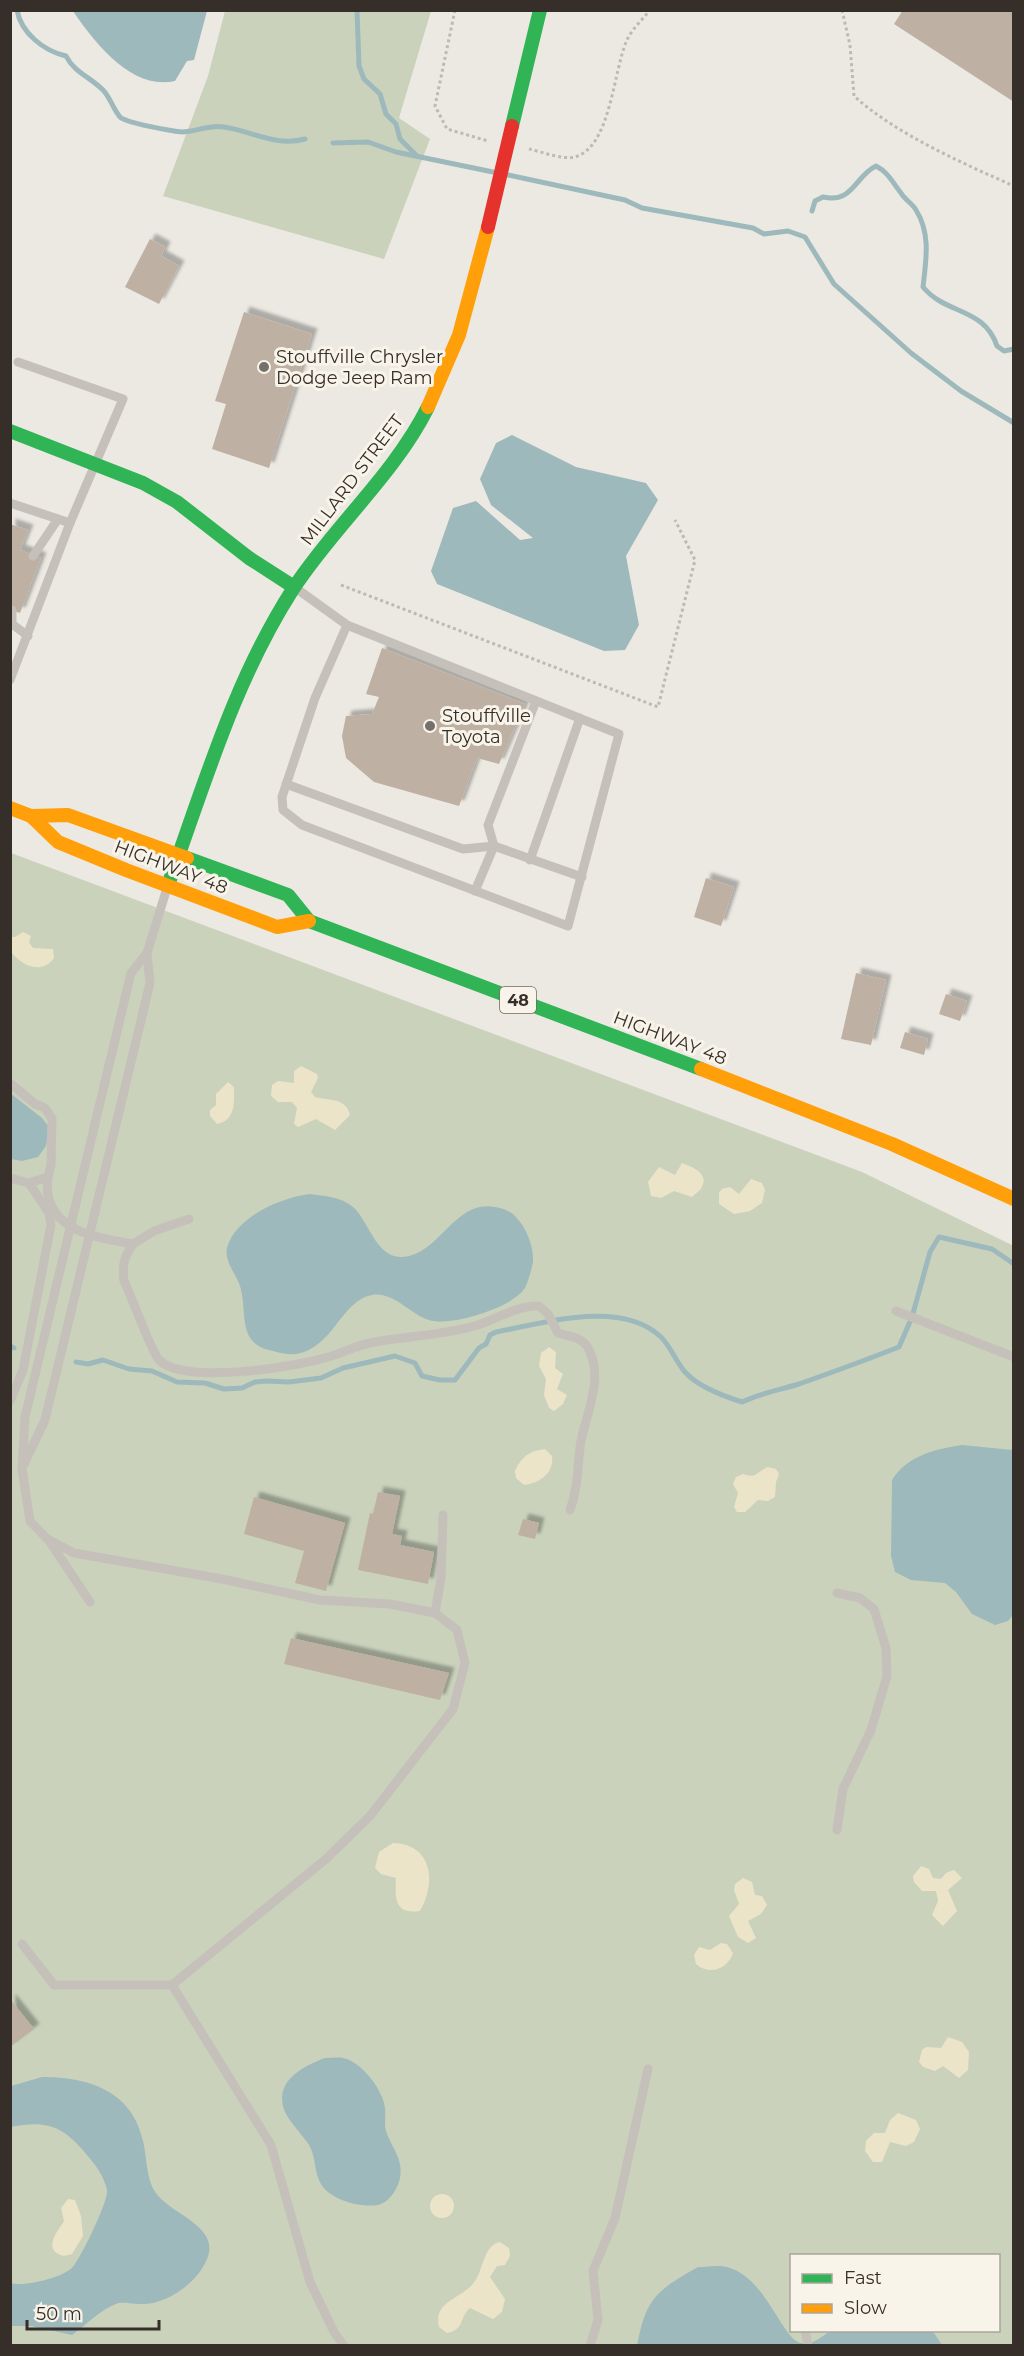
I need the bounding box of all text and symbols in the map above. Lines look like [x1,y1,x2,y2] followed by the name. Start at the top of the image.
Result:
[276,346,443,389] place label: Stouffville Chrysler Dodge Jeep Ram
[257,360,271,374] marker: Stouffville Chrysler Dodge Jeep Ram
[296,410,409,550] street label: MILLARD STREET
[442,705,531,748] place label: Stouffville Toyota
[423,719,437,733] marker: Stouffville Toyota
[111,835,231,899] street label: HIGHWAY 48
[500,987,536,1013] road number: 48
[610,1006,730,1070] street label: HIGHWAY 48
[790,2254,1000,2332] legend
[844,2267,882,2289] text: Fast
[27,2293,159,2331] scale bar
[844,2297,887,2319] text: Slow
[36,2303,82,2325] text: 50 m

